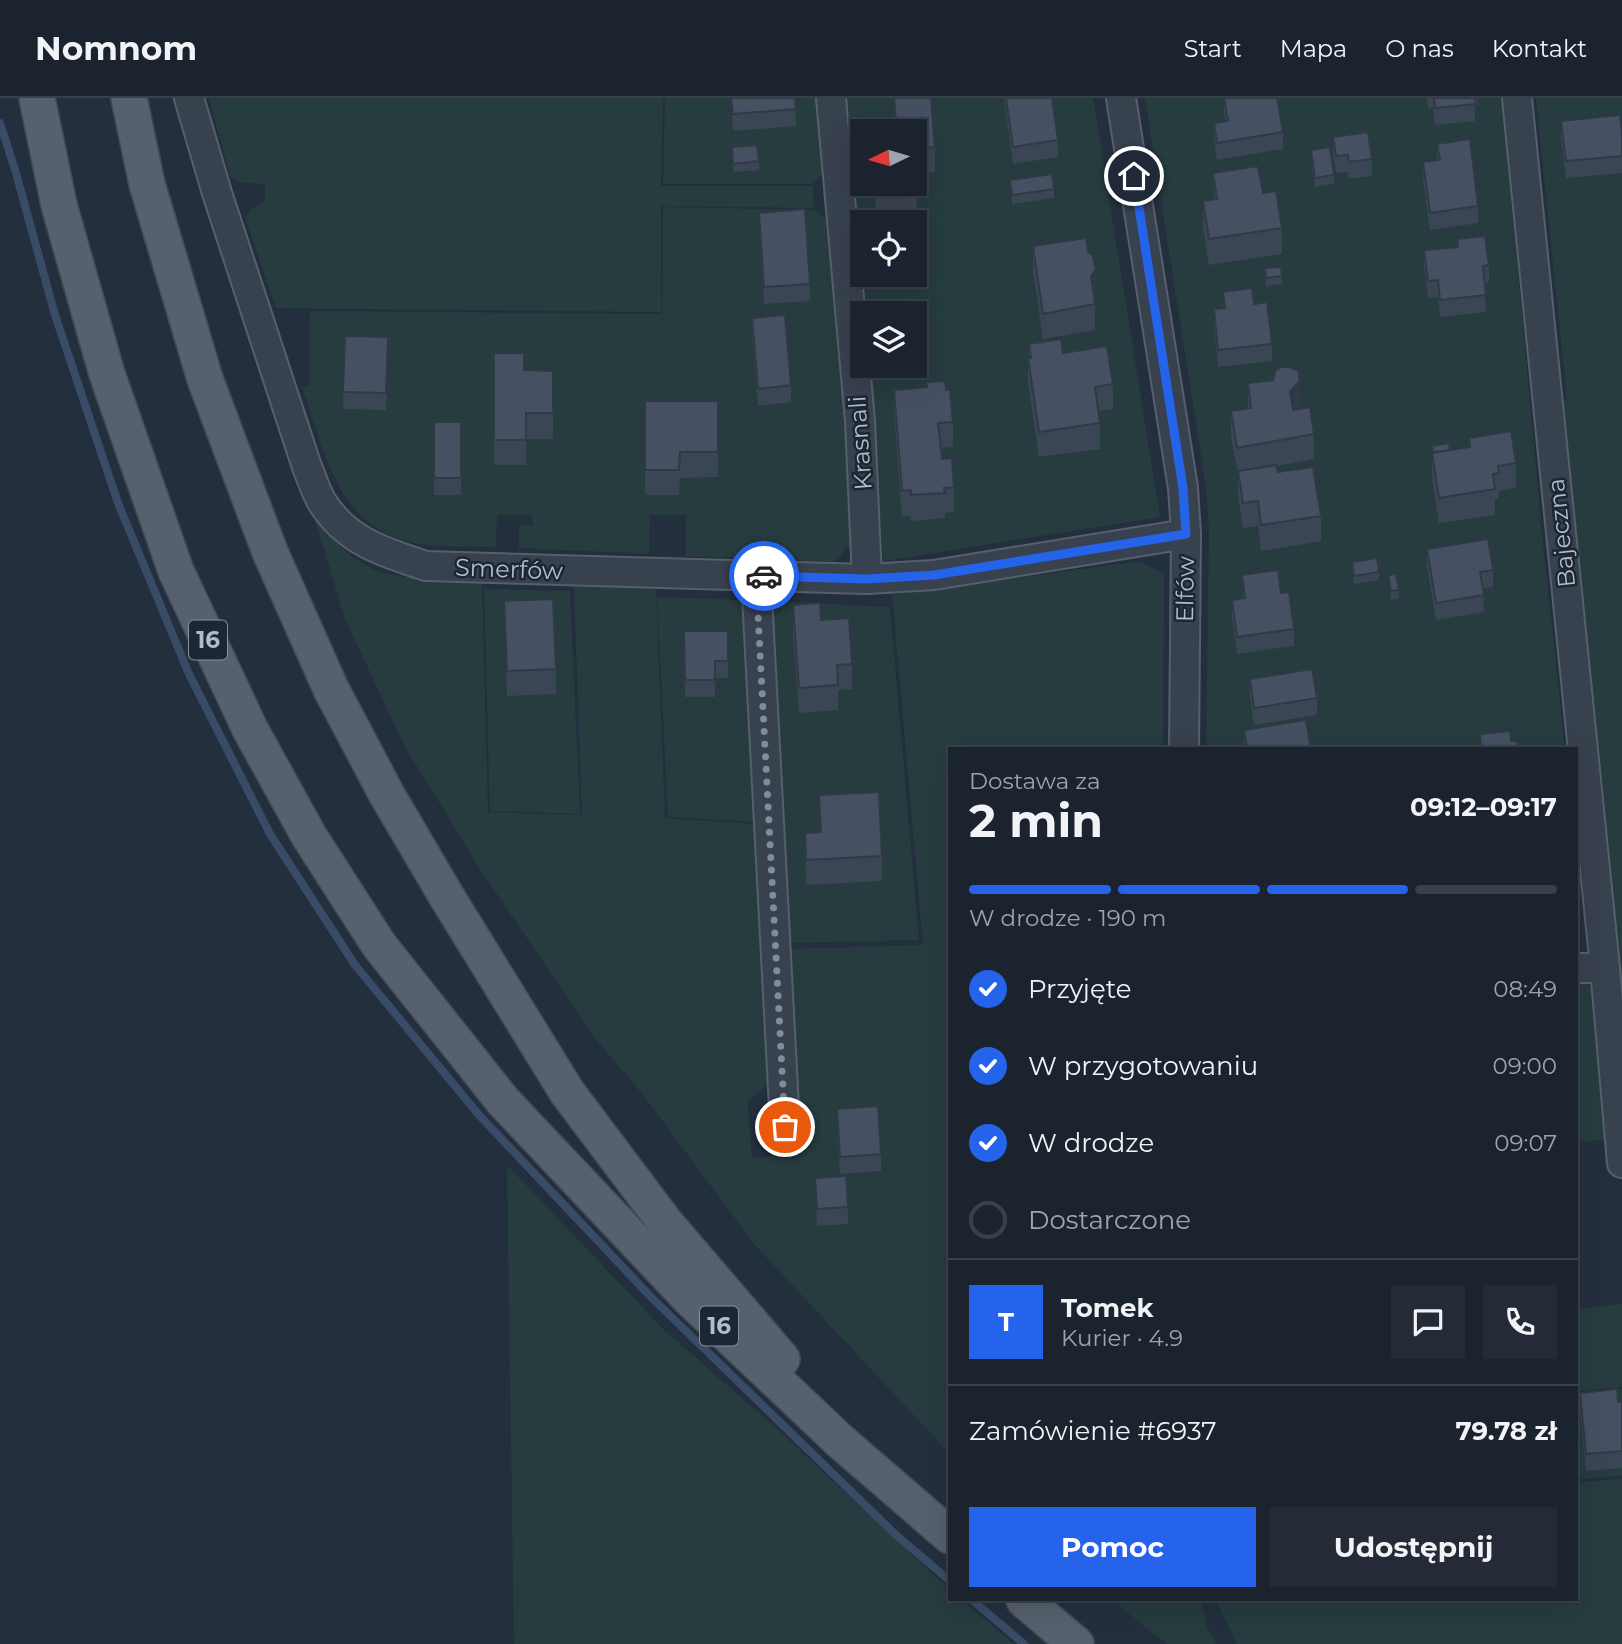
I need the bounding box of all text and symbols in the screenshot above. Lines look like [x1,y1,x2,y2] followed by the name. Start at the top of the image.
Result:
[35,28,197,68] text: Nomnom
[1184,34,1242,63] text: Start
[1280,34,1347,63] text: Mapa
[1385,34,1454,63] text: O nas
[1492,34,1587,63] text: Kontakt
[850,119,928,196] north arrow
[850,119,927,378] map controls
[1104,146,1164,206] pin
[1115,157,1153,195] icon: home
[850,210,927,287] button: locate
[850,301,927,378] button: layers
[842,395,878,491] street label: Krasnali
[1541,477,1581,589] street label: Bajeczna
[729,541,799,611] courier
[454,553,564,585] street label: Smerfów
[1170,556,1200,622] street label: Elfów
[745,557,783,595] icon: car
[189,620,227,660] road number: 16
[969,767,1101,795] text: Dostawa za
[1410,791,1557,823] text: 09:12–09:17
[969,792,1103,849] text: 2 min
[969,904,1166,932] text: W drodze · 190 m
[969,970,1007,1008] icon: check
[1028,973,1131,1005] text: Przyjęte
[1493,975,1557,1003] text: 08:49
[969,1047,1007,1085] icon: check
[1028,1050,1258,1082] text: W przygotowaniu
[1492,1052,1557,1080] text: 09:00
[755,1097,815,1157] pin
[766,1108,804,1146] icon: bag
[969,1124,1007,1162] icon: check
[1028,1127,1154,1159] text: W drodze
[1494,1129,1557,1157] text: 09:07
[1028,1204,1191,1236] text: Dostarczone
[1391,1285,1465,1359] button: chat
[1483,1285,1557,1359] button: phone
[1061,1292,1153,1324] text: Tomek
[700,1306,738,1345] road number: 16
[998,1306,1014,1338] text: T
[1061,1324,1183,1352] text: Kurier · 4.9
[969,1415,1217,1447] text: Zamówienie #6937
[1455,1415,1557,1447] text: 79.78 zł
[969,1507,1256,1587] button: Pomoc
[1270,1507,1557,1587] button: Udostępnij

